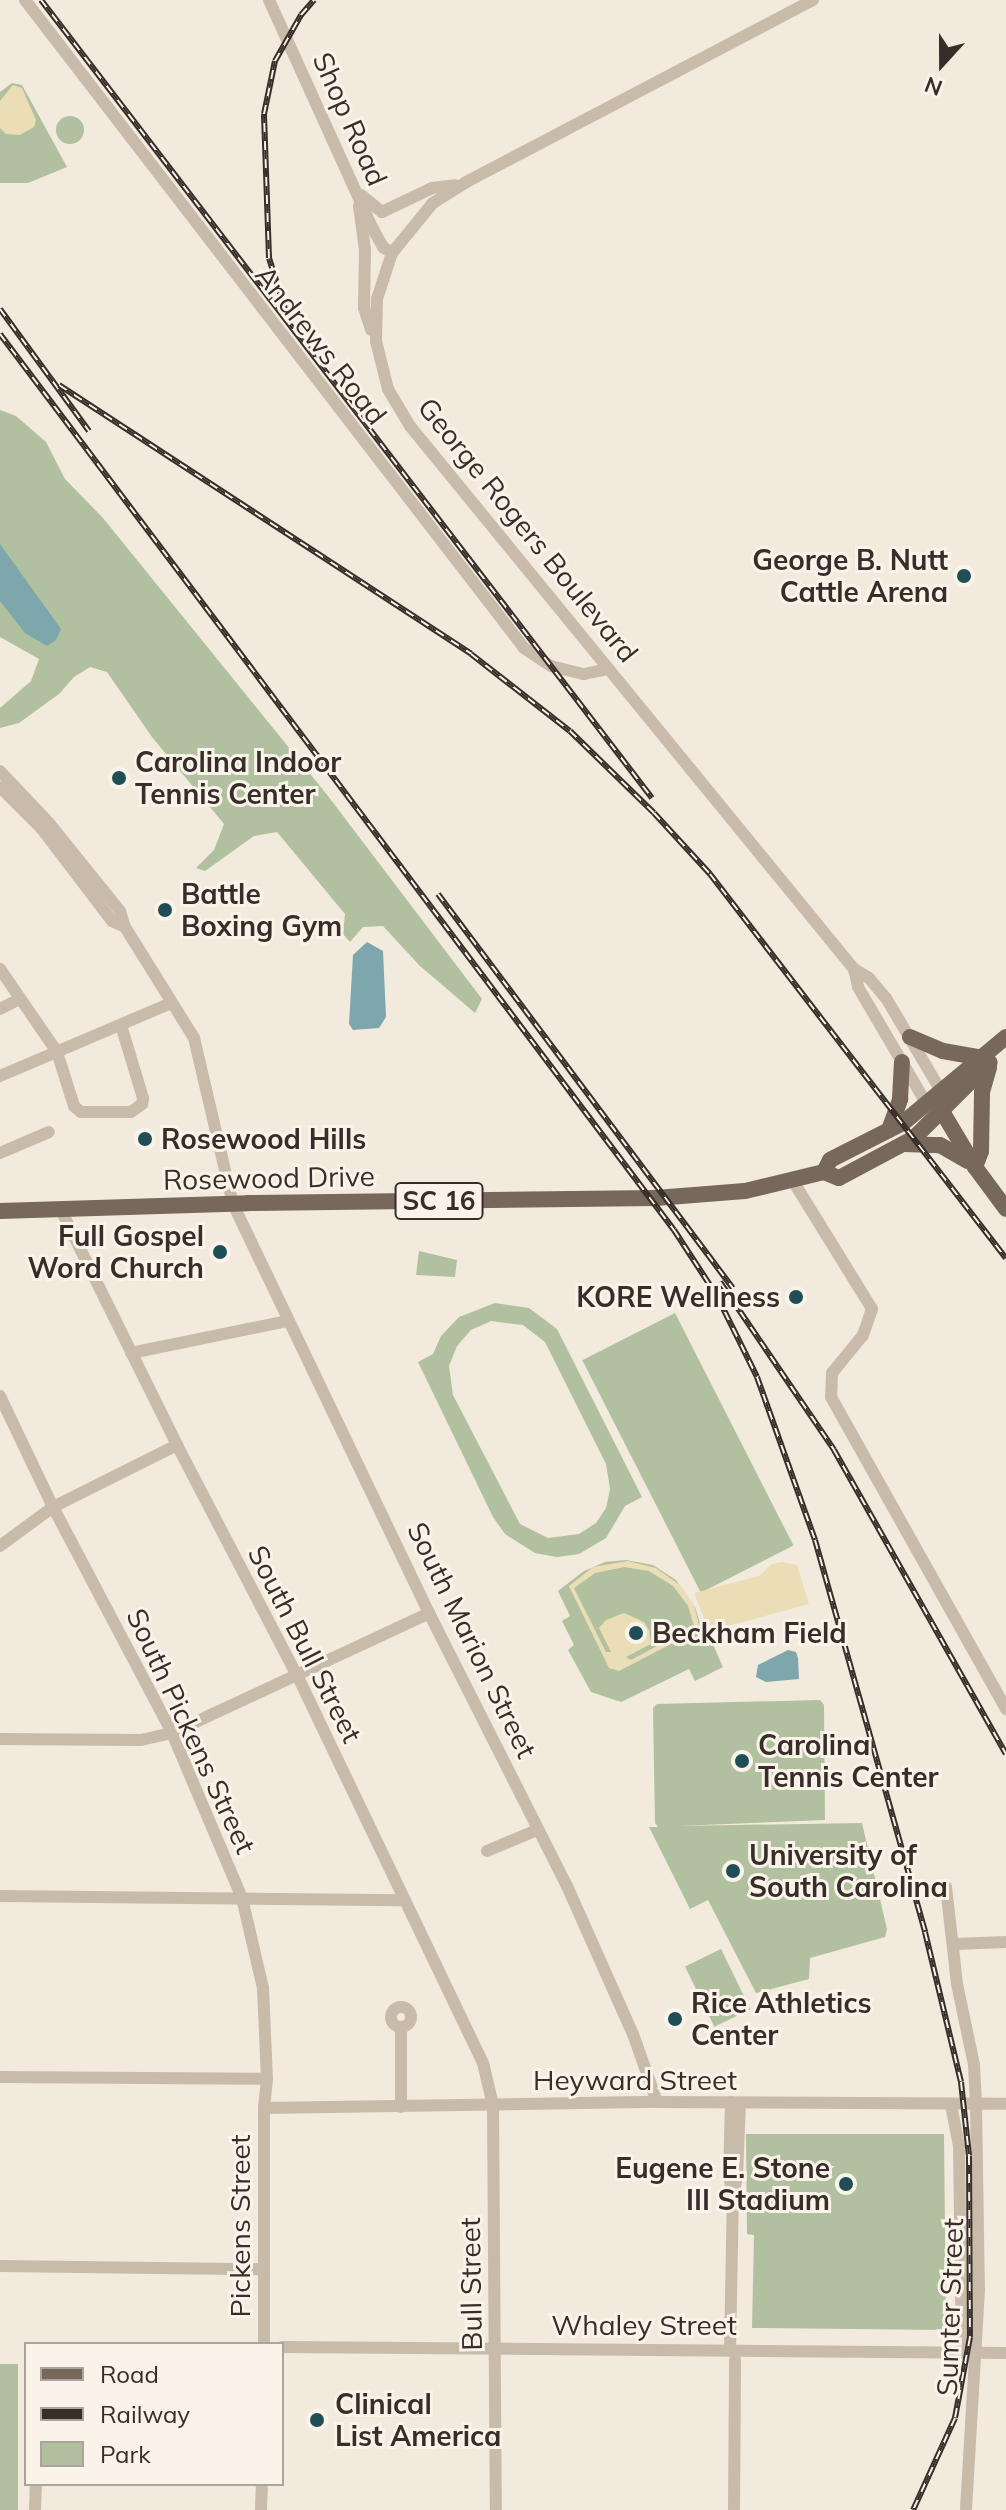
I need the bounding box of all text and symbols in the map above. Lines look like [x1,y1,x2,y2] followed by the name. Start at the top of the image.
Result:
[902,24,982,104] north arrow
[306,47,394,191] street label: Shop Road
[921,70,946,102] text: N
[248,259,394,431] street label: Andrews Road
[411,391,645,669] street label: George Rogers Boulevard
[752,543,948,609] place label: George B. Nutt Cattle Arena
[955,567,973,585] marker: George B. Nutt Cattle Arena
[135,745,341,811] place label: Carolina Indoor Tennis Center
[110,769,128,787] marker: Carolina Indoor Tennis Center
[181,877,342,943] place label: Battle Boxing Gym
[156,901,174,919] marker: Battle Boxing Gym
[161,1122,366,1156] place label: Rosewood Hills
[136,1130,154,1148] marker: Rosewood Hills
[163,1159,375,1197] street label: Rosewood Drive
[393,1179,485,1223] road number: SC 16
[27,1219,204,1285] place label: Full Gospel Word Church
[211,1243,229,1261] marker: Full Gospel Word Church
[576,1280,780,1314] place label: KORE Wellness
[787,1288,805,1306] marker: KORE Wellness
[400,1517,544,1763] street label: South Marion Street
[241,1540,369,1748] street label: South Bull Street
[120,1603,262,1859] street label: South Pickens Street
[652,1616,847,1650] place label: Beckham Field
[627,1624,645,1642] marker: Beckham Field
[758,1728,939,1794] place label: Carolina Tennis Center
[733,1752,751,1770] marker: Carolina Tennis Center
[749,1838,948,1904] place label: University of South Carolina
[724,1862,742,1880] marker: University of South Carolina
[691,1986,872,2052] place label: Rice Athletics Center
[666,2010,684,2028] marker: Rice Athletics Center
[533,2063,737,2097] street label: Heyward Street
[223,2134,257,2318] street label: Pickens Street
[615,2151,830,2217] place label: Eugene E. Stone III Stadium
[837,2175,855,2193] marker: Eugene E. Stone III Stadium
[453,2217,489,2351] street label: Bull Street
[930,2217,970,2397] street label: Sumter Street
[551,2308,737,2342] street label: Whaley Street
[24,2342,284,2486] legend
[100,2359,159,2389] text: Road
[335,2387,501,2453] place label: Clinical List America
[100,2399,190,2429] text: Railway
[306,2409,328,2431] marker: Clinical List America
[100,2439,151,2469] text: Park

